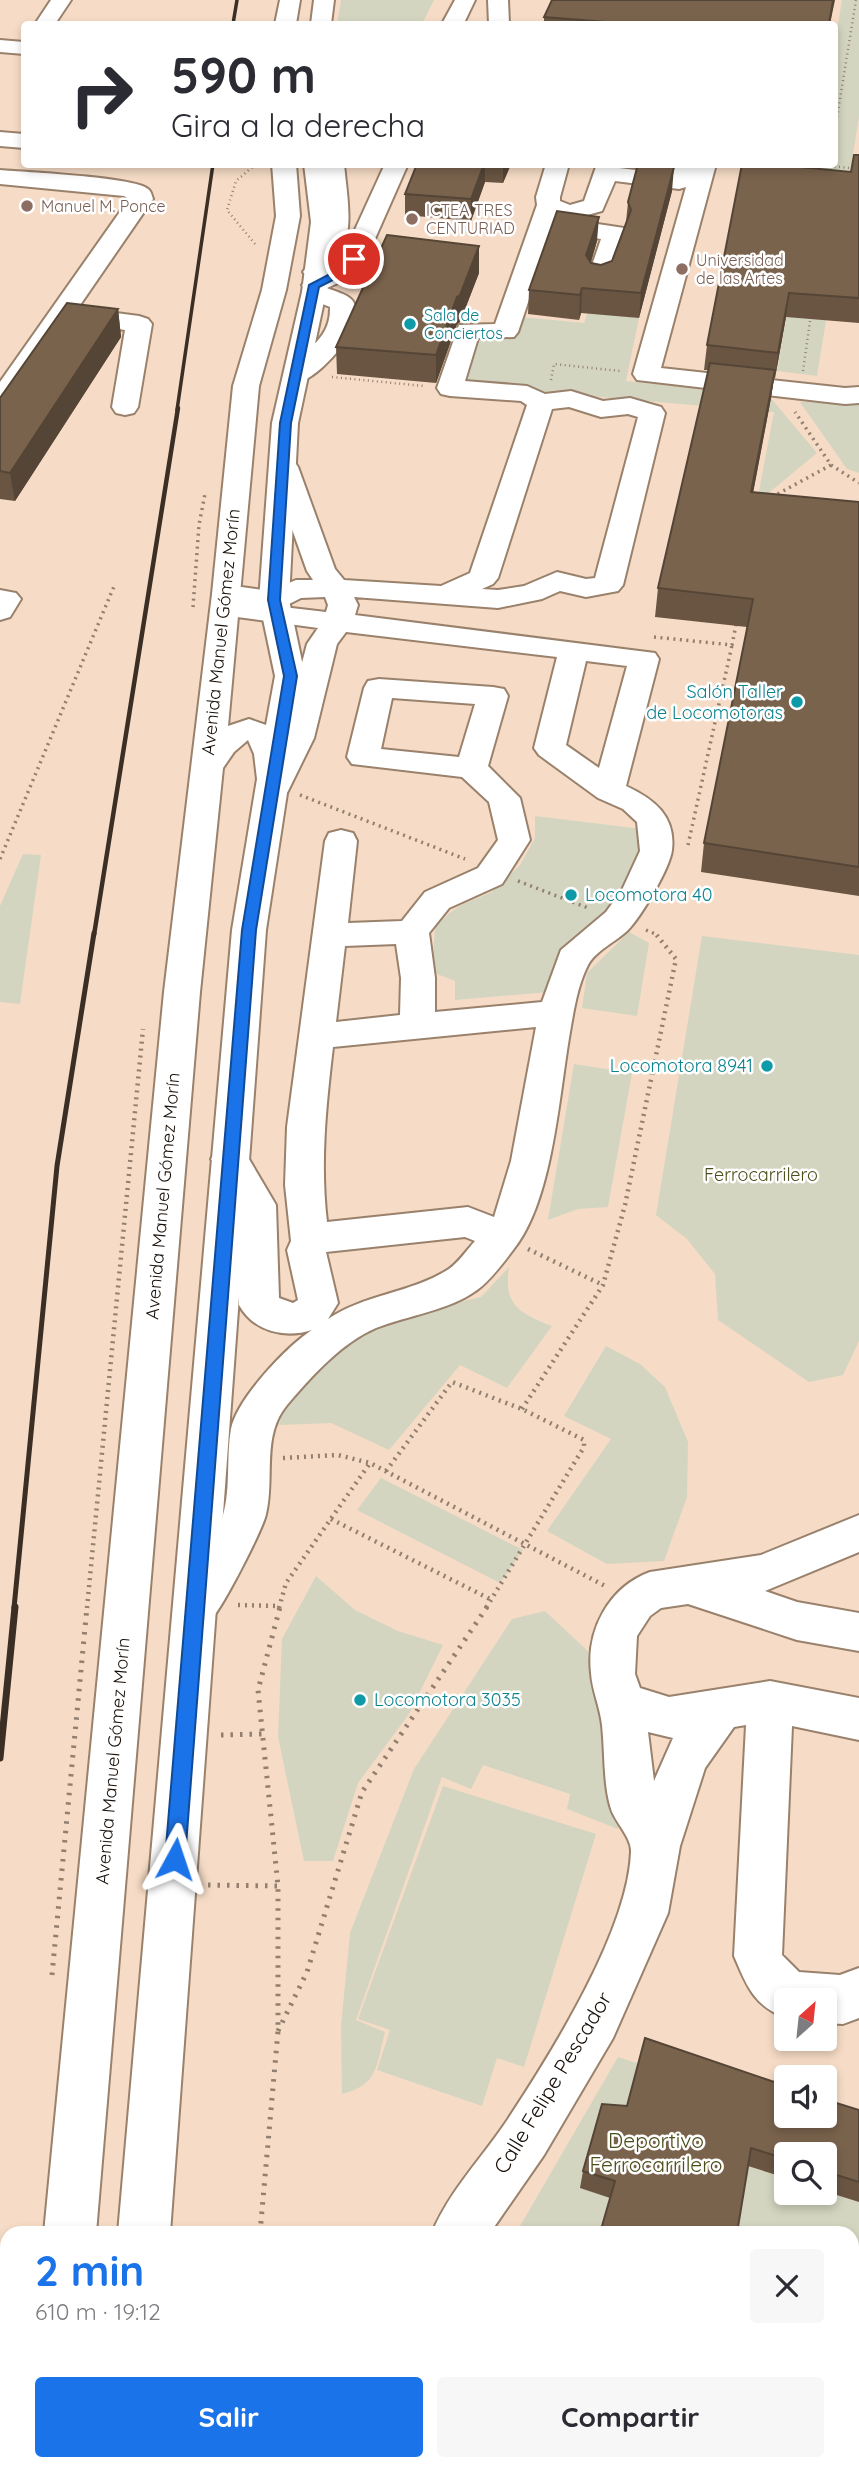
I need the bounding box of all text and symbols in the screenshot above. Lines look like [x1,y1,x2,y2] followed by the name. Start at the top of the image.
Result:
[171,44,316,105] text: 590 m
[56,49,147,140] icon: right
[171,105,425,145] text: Gira a la derecha
[41,196,165,216] place label: Manuel M. Ponce
[19,198,35,214] marker: Manuel M. Ponce
[426,200,515,238] place label: ICTEA TRES CENTURIAD
[404,211,420,227] marker: ICTEA TRES CENTURIAD
[324,229,384,289] pin
[335,240,373,278] icon: arrive
[696,250,784,288] place label: Universidad de las Artes
[674,261,690,277] marker: Universidad de las Artes
[424,305,503,343] place label: Sala de Conciertos
[402,316,418,332] marker: Sala de Conciertos
[196,508,245,756] street label: Avenida Manuel Gómez Morín
[646,680,783,724] place label: Salón Taller de Locomotoras
[789,694,805,710] marker: Salón Taller de Locomotoras
[585,883,713,906] place label: Locomotora 40
[563,887,579,903] marker: Locomotora 40
[610,1054,753,1077] place label: Locomotora 8941
[759,1058,775,1074] marker: Locomotora 8941
[140,1072,185,1320] street label: Avenida Manuel Gómez Morín
[704,1163,818,1186] park label: Ferrocarrilero
[90,1637,135,1885] street label: Avenida Manuel Gómez Morín
[374,1688,521,1711] place label: Locomotora 3035
[352,1692,368,1708] marker: Locomotora 3035
[138,1822,212,1896] position arrow
[488,1987,617,2178] street label: Calle Felipe Pescador
[774,1988,836,2051] north arrow
[774,1988,837,2205] map controls
[774,2065,837,2128] button: sound
[590,2127,722,2177] park label: Deportivo Ferrocarrilero
[774,2142,837,2205] button: search
[35,2244,144,2297] text: 2 min
[750,2249,824,2323] button: close
[35,2297,161,2326] text: 610 m · 19:12
[35,2377,423,2457] button: Salir
[437,2377,824,2457] button: Compartir

